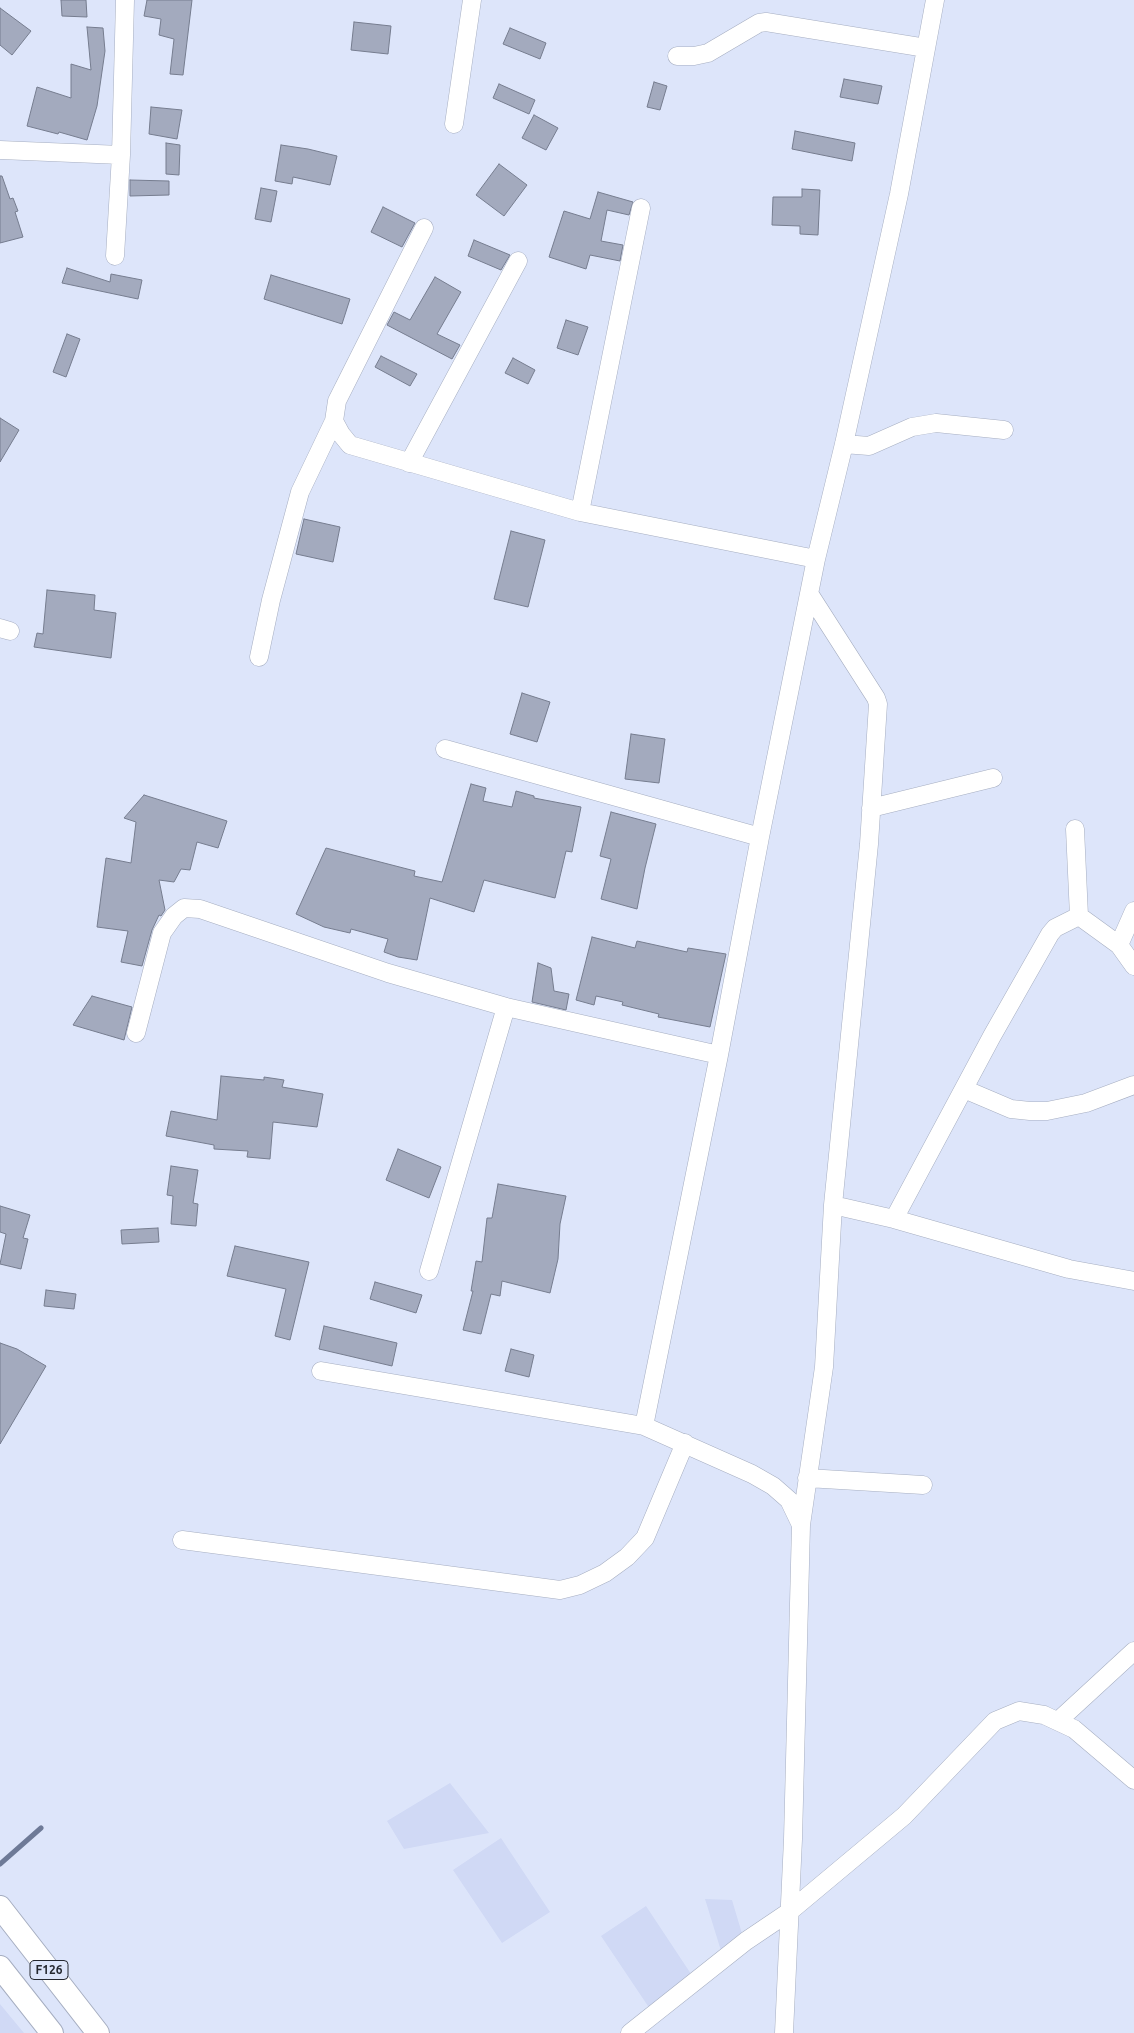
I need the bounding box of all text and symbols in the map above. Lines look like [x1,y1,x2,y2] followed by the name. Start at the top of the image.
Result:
[30,1960,68,1980] road number: F126

